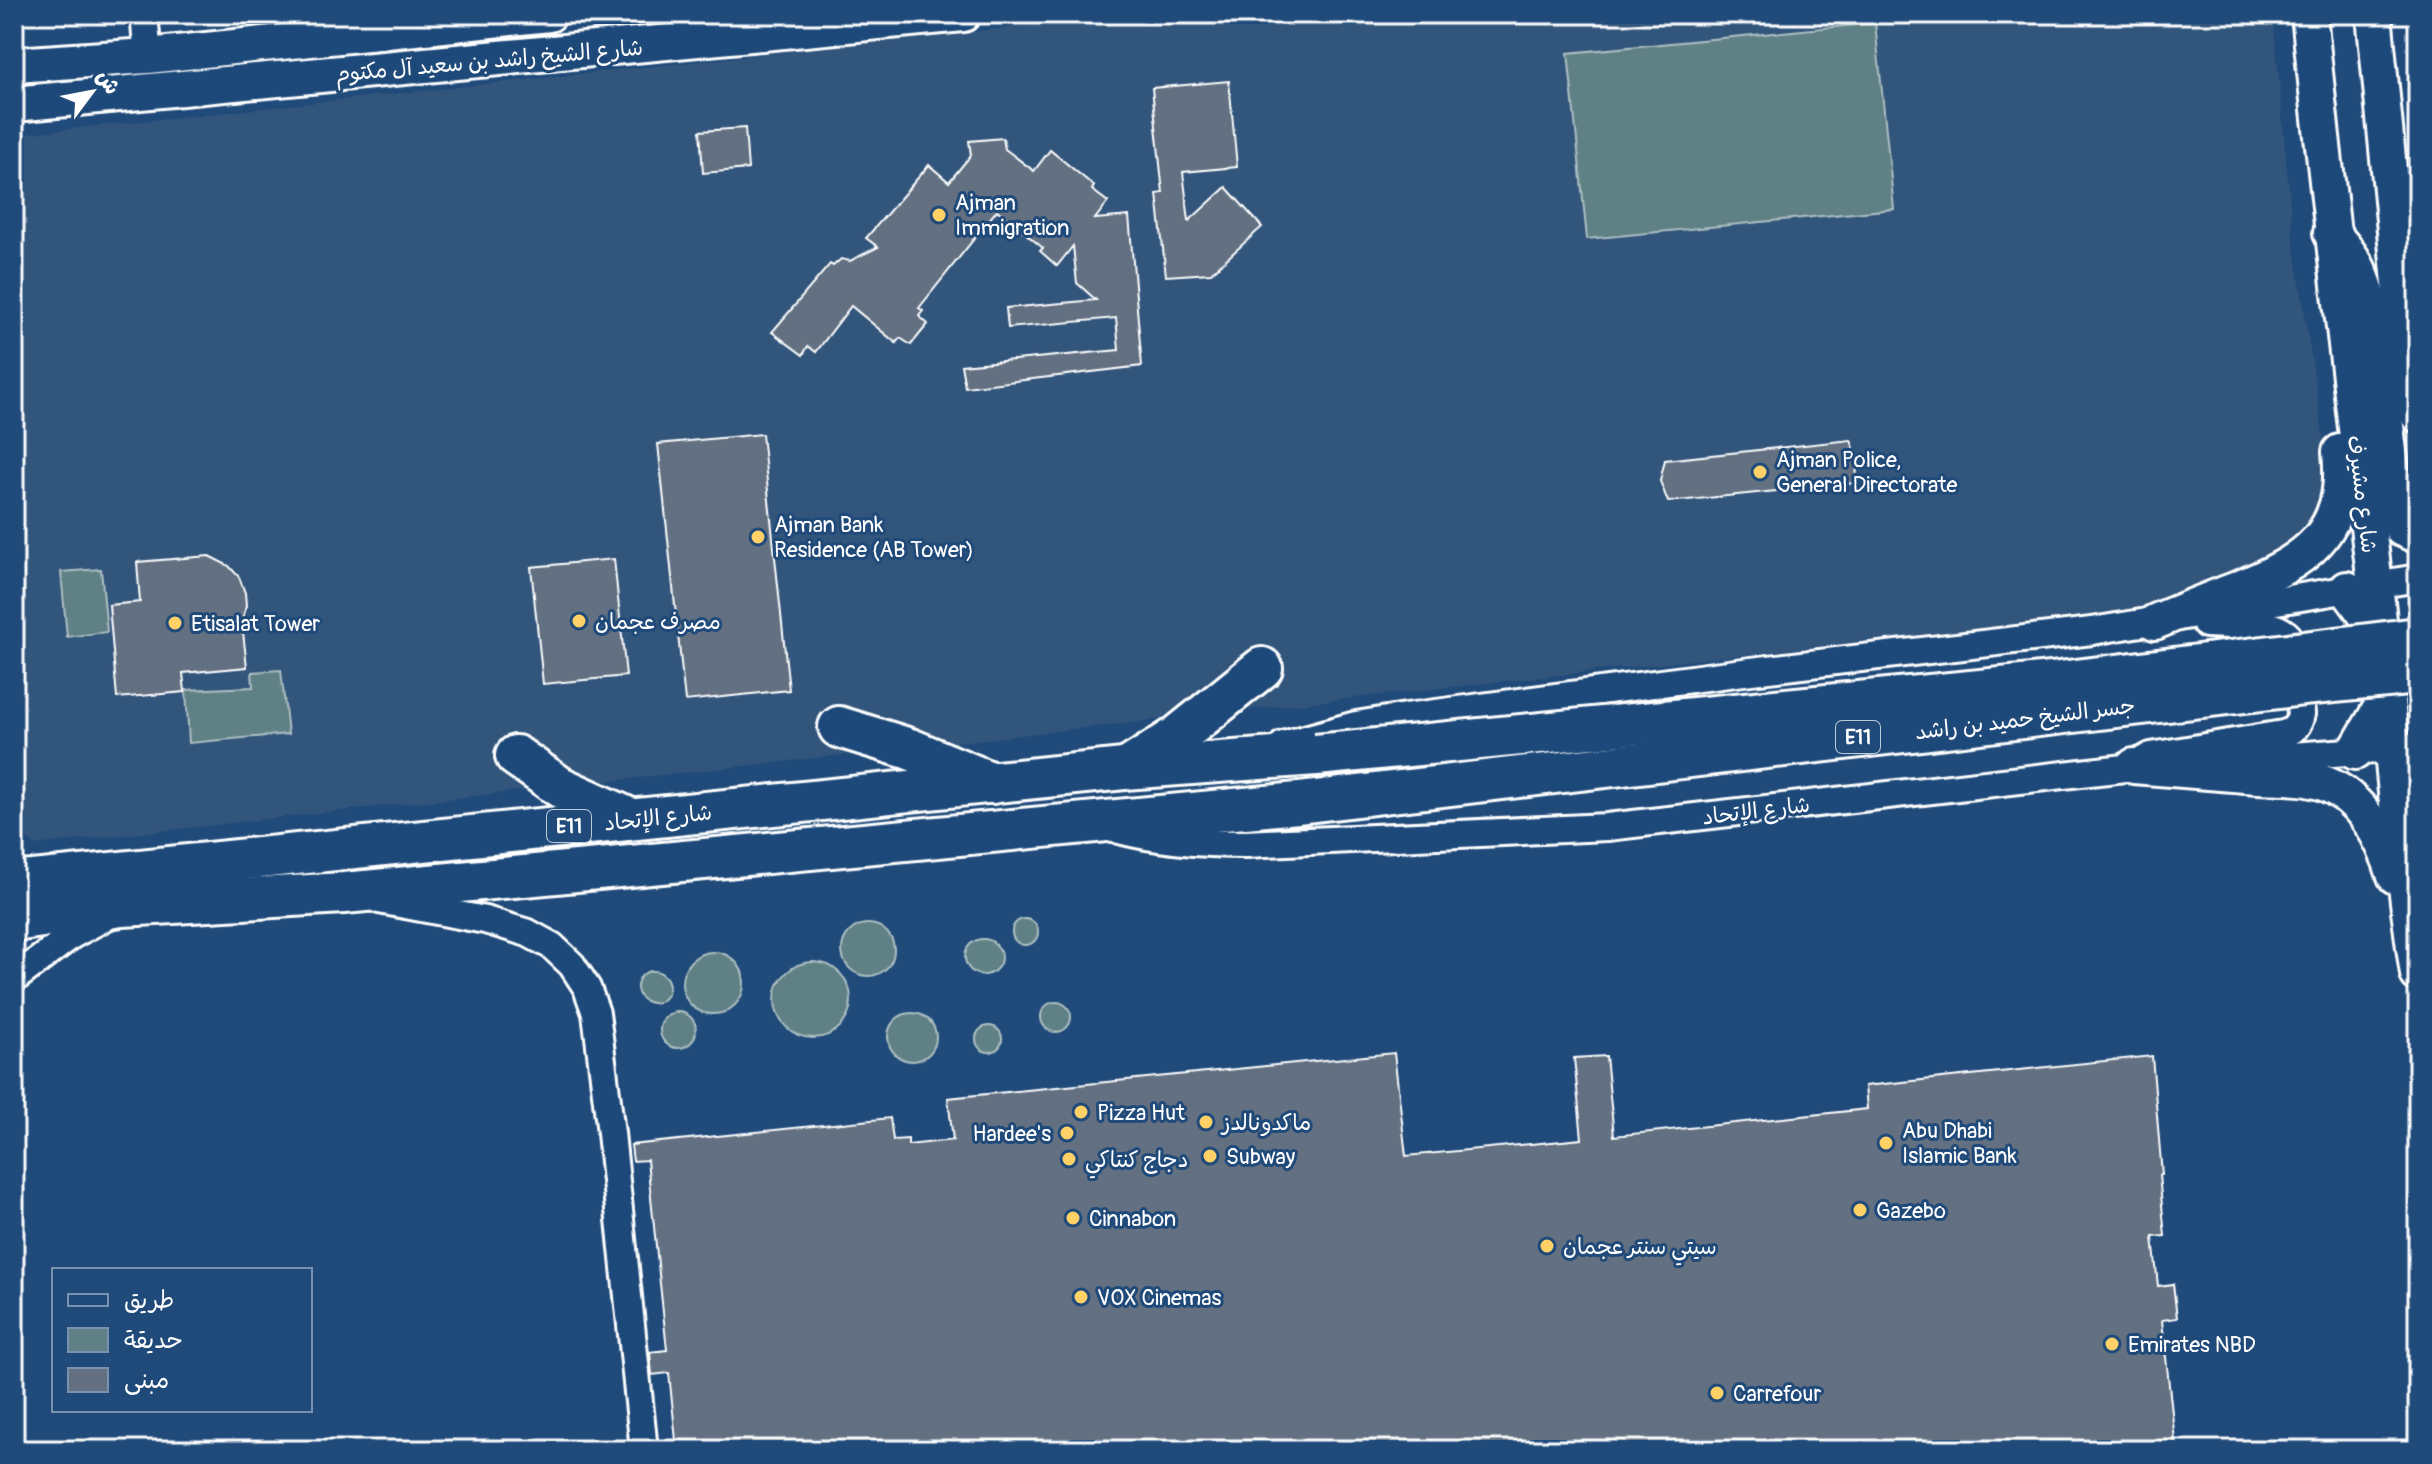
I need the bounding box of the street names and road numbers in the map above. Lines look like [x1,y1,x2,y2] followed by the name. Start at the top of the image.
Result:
[334,34,644,91] street label: شارع الشيخ راشد بن سعيد آل مكتوم
[2340,434,2383,555] street label: شارع مشيرف
[1913,692,2137,747] street label: جسر الشيخ حميد بن راشد
[1836,721,1880,753] road number: E11
[1701,791,1812,832] street label: شارع الإتحاد
[603,798,714,839] street label: شارع الإتحاد
[547,810,591,842] road number: E11

